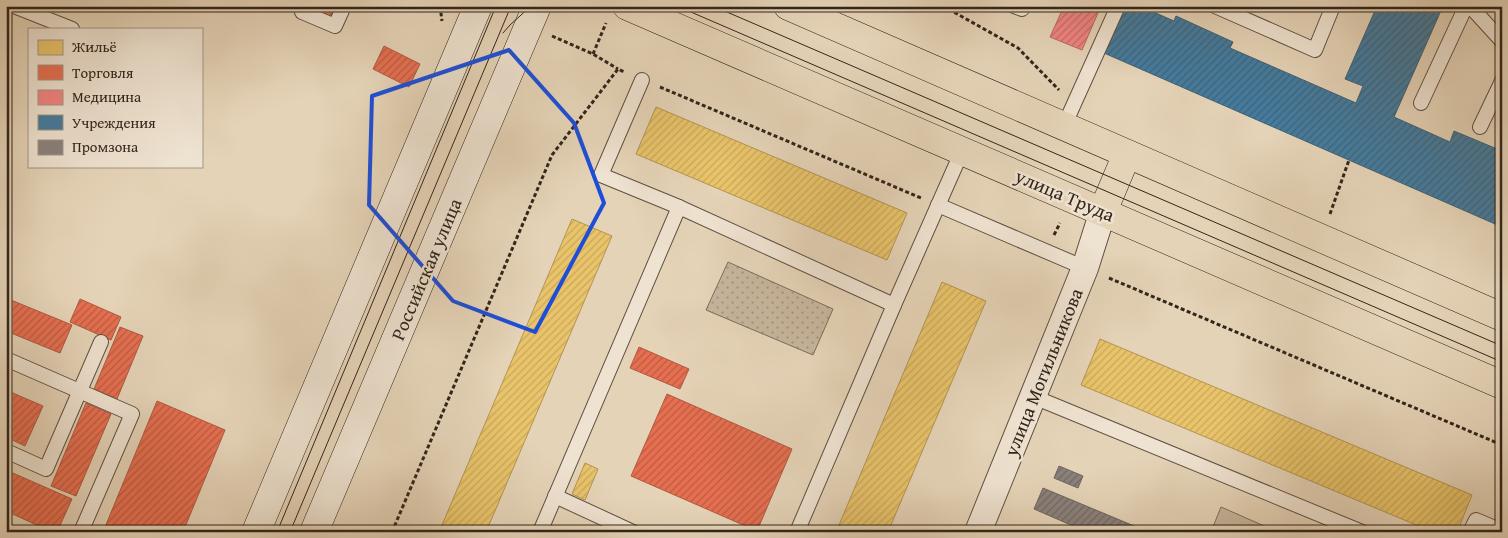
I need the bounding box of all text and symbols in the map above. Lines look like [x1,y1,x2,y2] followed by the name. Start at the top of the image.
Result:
[28,28,202,168] legend
[71,36,117,57] text: Жильё
[72,62,134,83] text: Торговля
[72,86,142,107] text: Медицина
[72,112,156,133] text: Учреждения
[72,136,139,157] text: Промзона
[1010,161,1119,228] street label: улица Труда
[383,194,469,344] street label: Российская улица
[996,284,1090,461] street label: улица Могильникова

